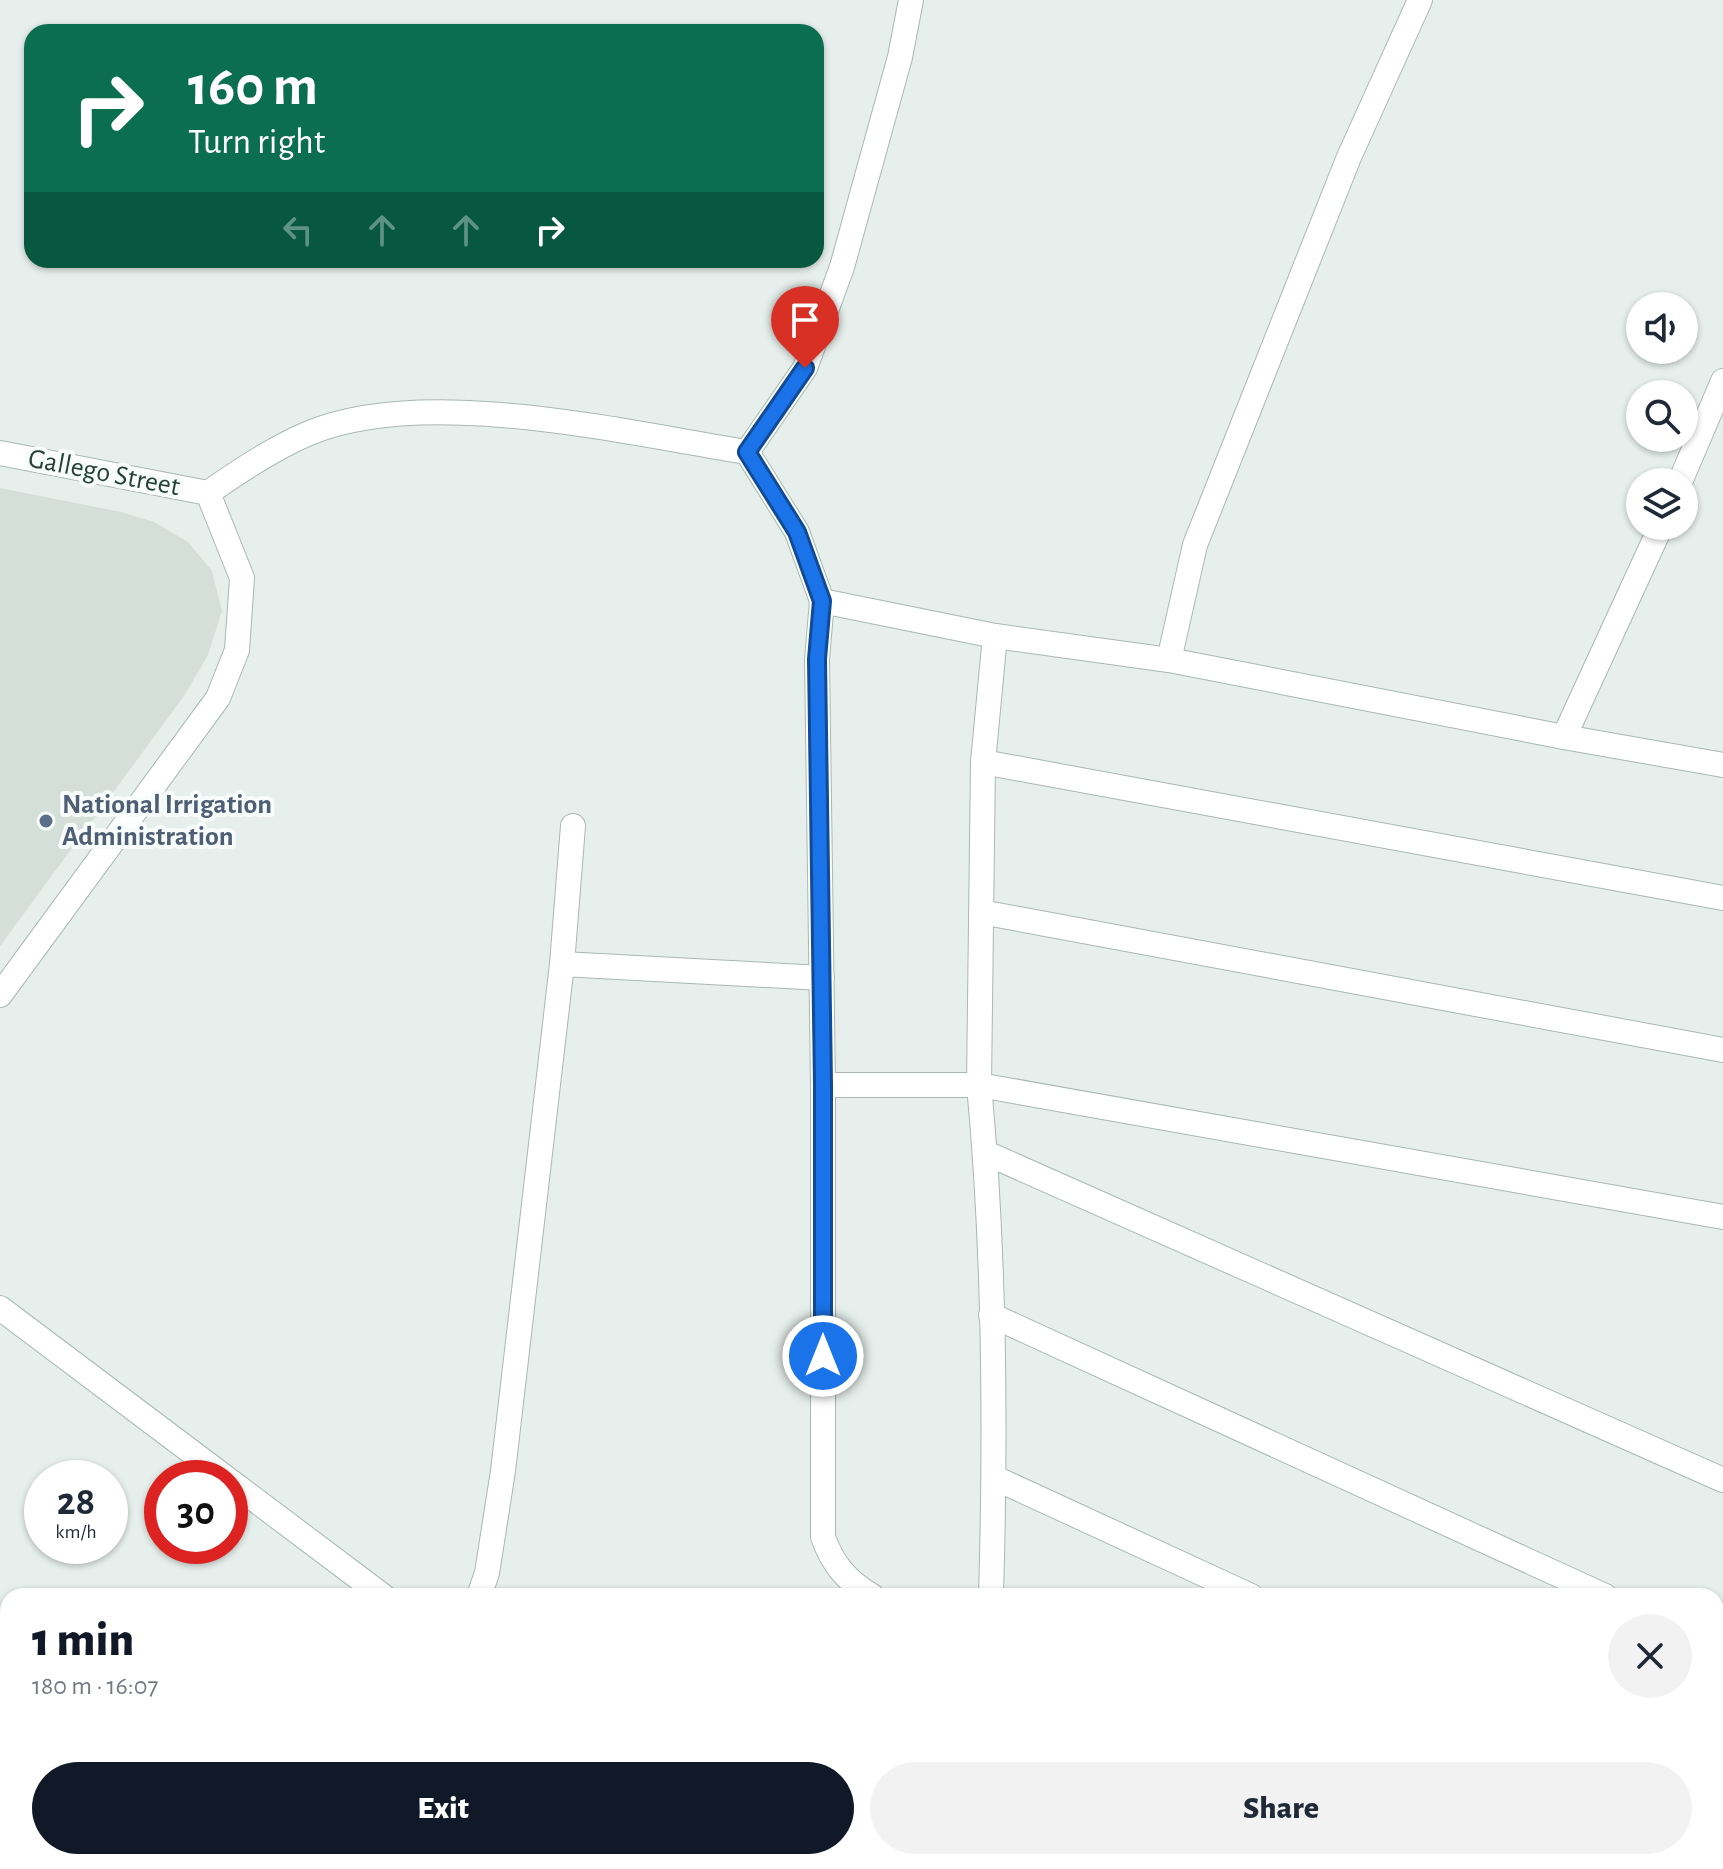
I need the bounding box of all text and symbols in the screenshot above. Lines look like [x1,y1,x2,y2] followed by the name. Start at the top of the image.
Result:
[56,56,160,160] icon: right
[188,59,318,115] text: 160 m
[188,124,325,160] text: Turn right
[276,208,320,252] icon: left
[360,208,404,252] icon: ahead
[444,208,488,252] icon: ahead
[528,208,572,252] icon: right
[771,286,839,368] pin
[1626,292,1698,540] map controls
[1626,292,1698,364] button: sound
[783,298,827,342] icon: arrive
[1626,380,1698,452] button: search
[26,445,182,501] street label: Gallego Street
[1626,468,1698,540] button: layers
[62,791,272,851] place label: National Irrigation Administration
[37,812,55,830] marker: National Irrigation Administration
[781,1314,865,1398] position arrow
[144,1460,248,1564] speed limit sign: 30
[57,1482,95,1522] text: 28
[55,1522,97,1542] text: km/h
[1608,1614,1692,1698] button: close
[32,1617,134,1665] text: 1 min
[32,1673,158,1699] text: 180 m · 16:07
[32,1762,854,1854] button: Exit
[870,1762,1692,1854] button: Share

